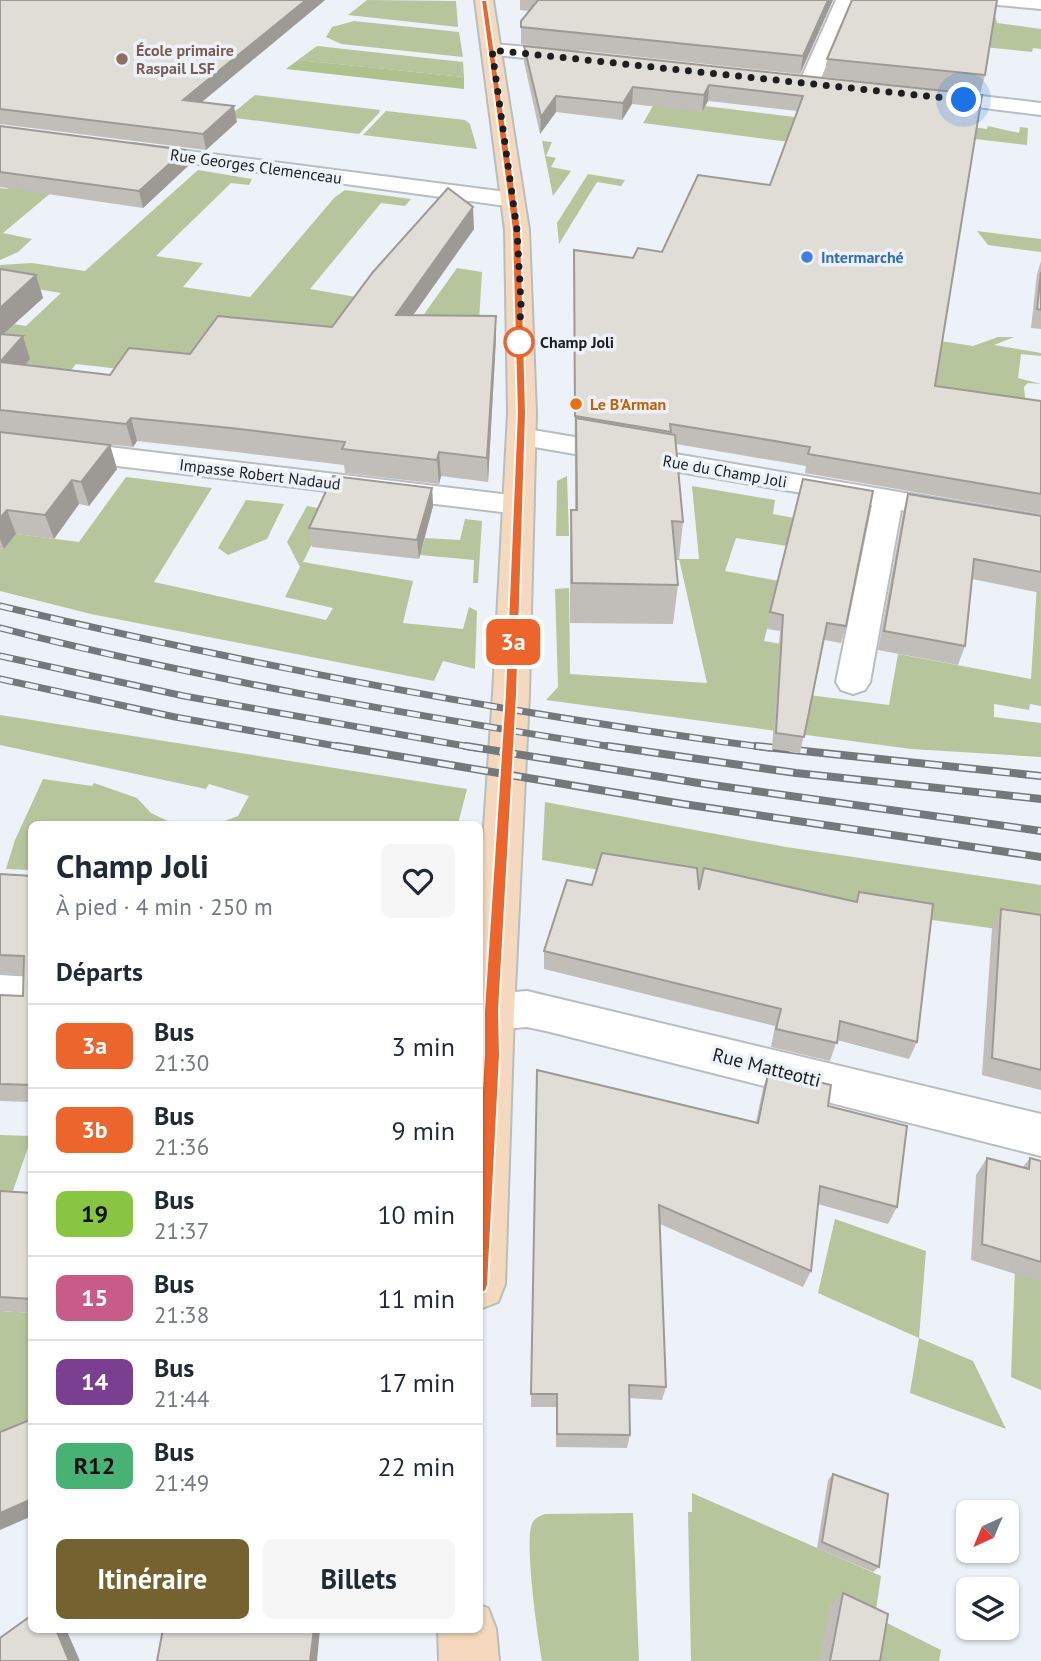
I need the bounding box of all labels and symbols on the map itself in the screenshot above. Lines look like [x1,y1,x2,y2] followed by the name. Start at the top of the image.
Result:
[136,40,234,78] place label: École primaire Raspail LSF
[114,51,130,67] marker: École primaire Raspail LSF
[946,82,981,117] your location
[169,144,343,188] street label: Rue Georges Clemenceau
[821,247,904,267] place label: Intermarché
[799,249,815,265] marker: Intermarché
[504,327,534,357] marker: Champ Joli
[540,332,614,352] place label: Champ Joli
[590,394,666,414] place label: Le B'Arman
[568,396,584,412] marker: Le B'Arman
[661,450,789,492] street label: Rue du Champ Joli
[178,454,342,494] street label: Impasse Robert Nadaud
[482,619,544,665] line badge: 3a
[710,1042,824,1092] street label: Rue Matteotti
[956,1500,1018,1563] north arrow

